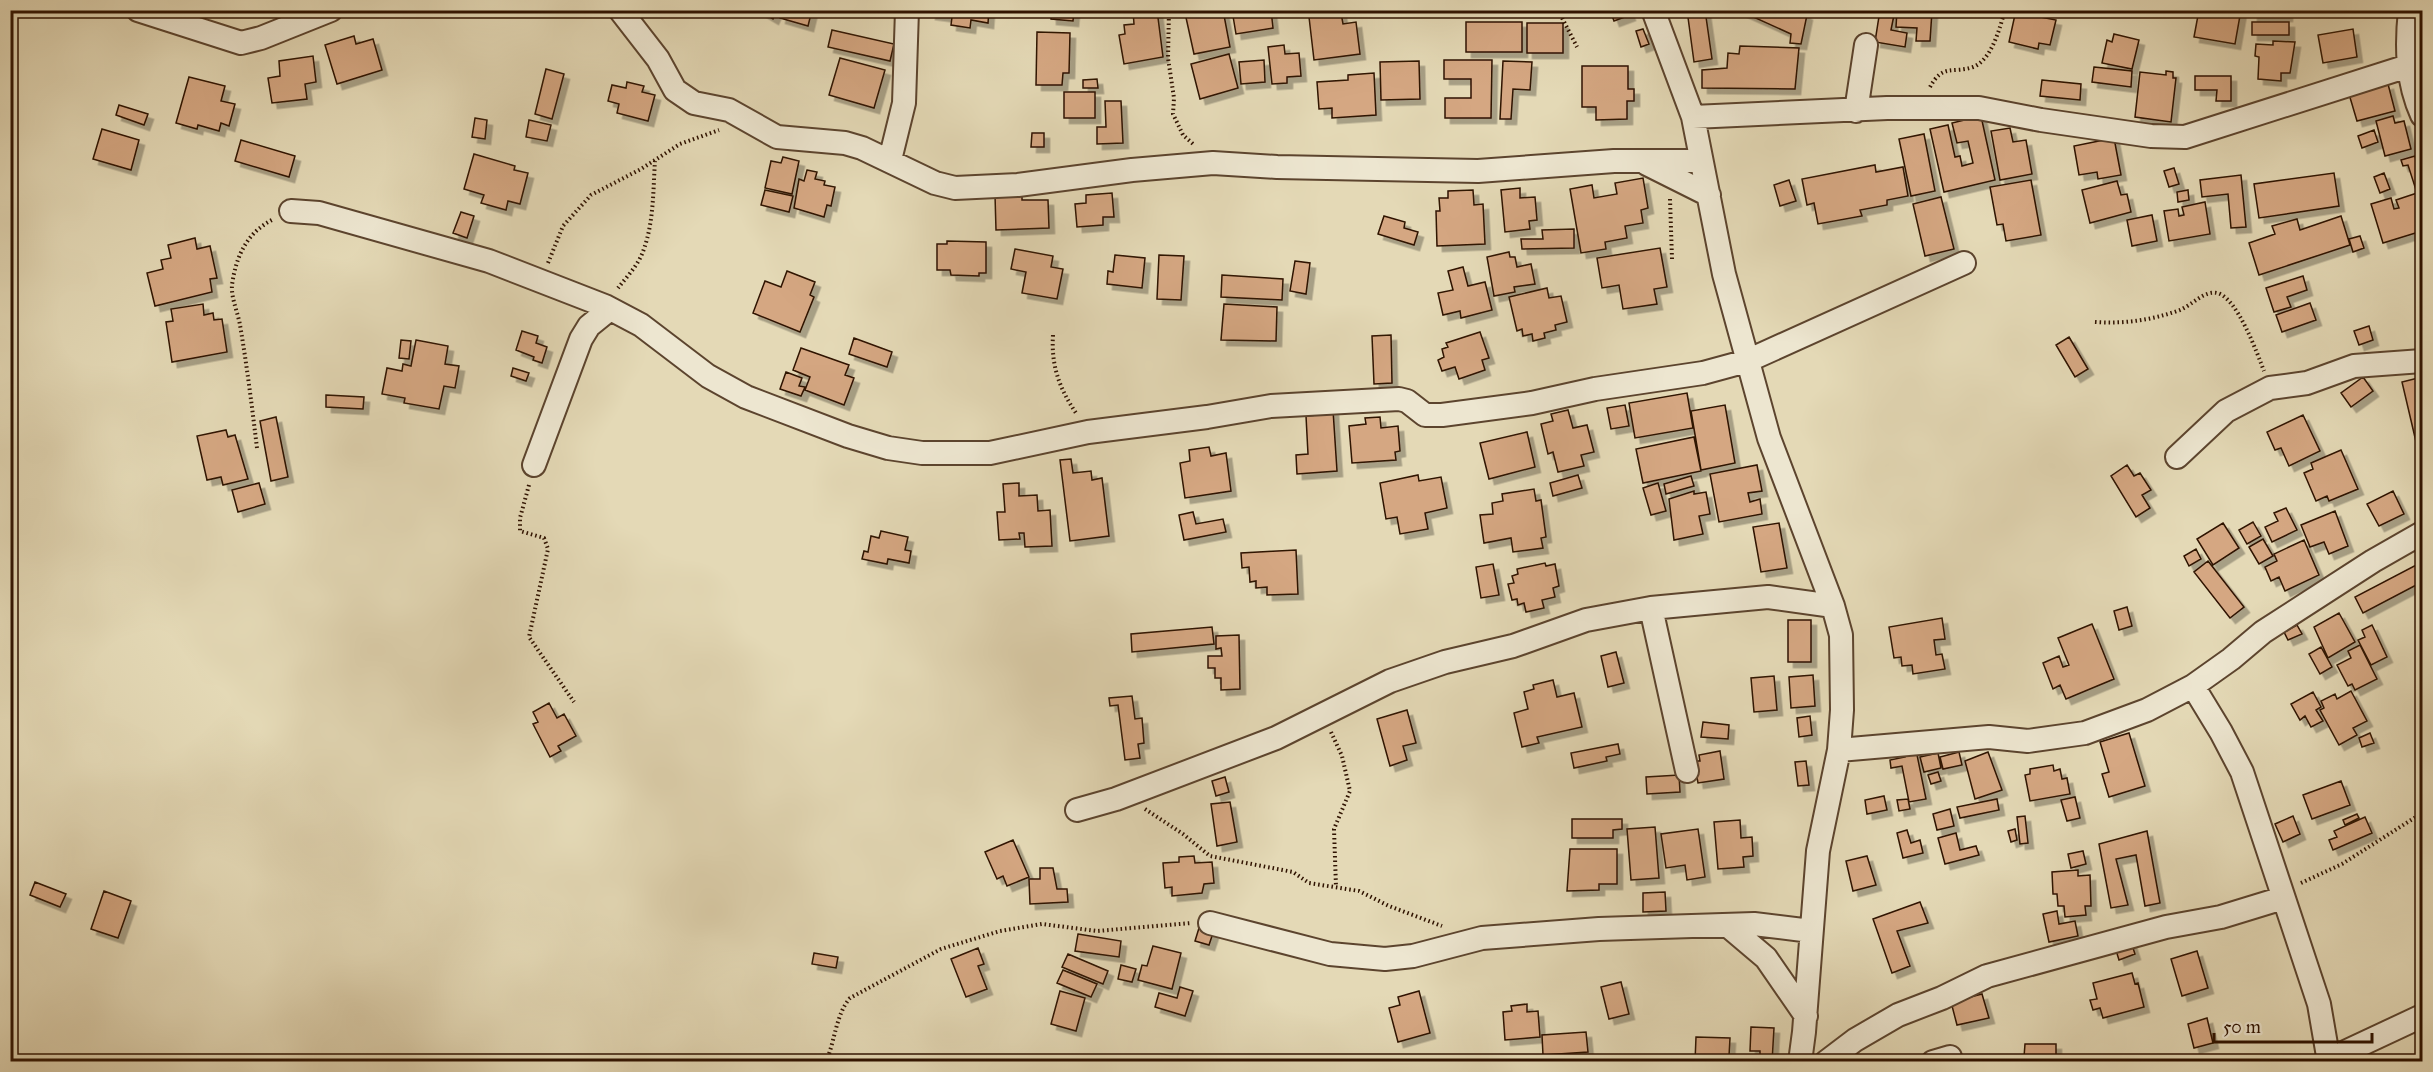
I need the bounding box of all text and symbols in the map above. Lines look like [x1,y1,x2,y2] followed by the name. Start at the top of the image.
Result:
[2214,1006,2372,1044] scale bar
[2223,1016,2261,1038] text: 50 m

